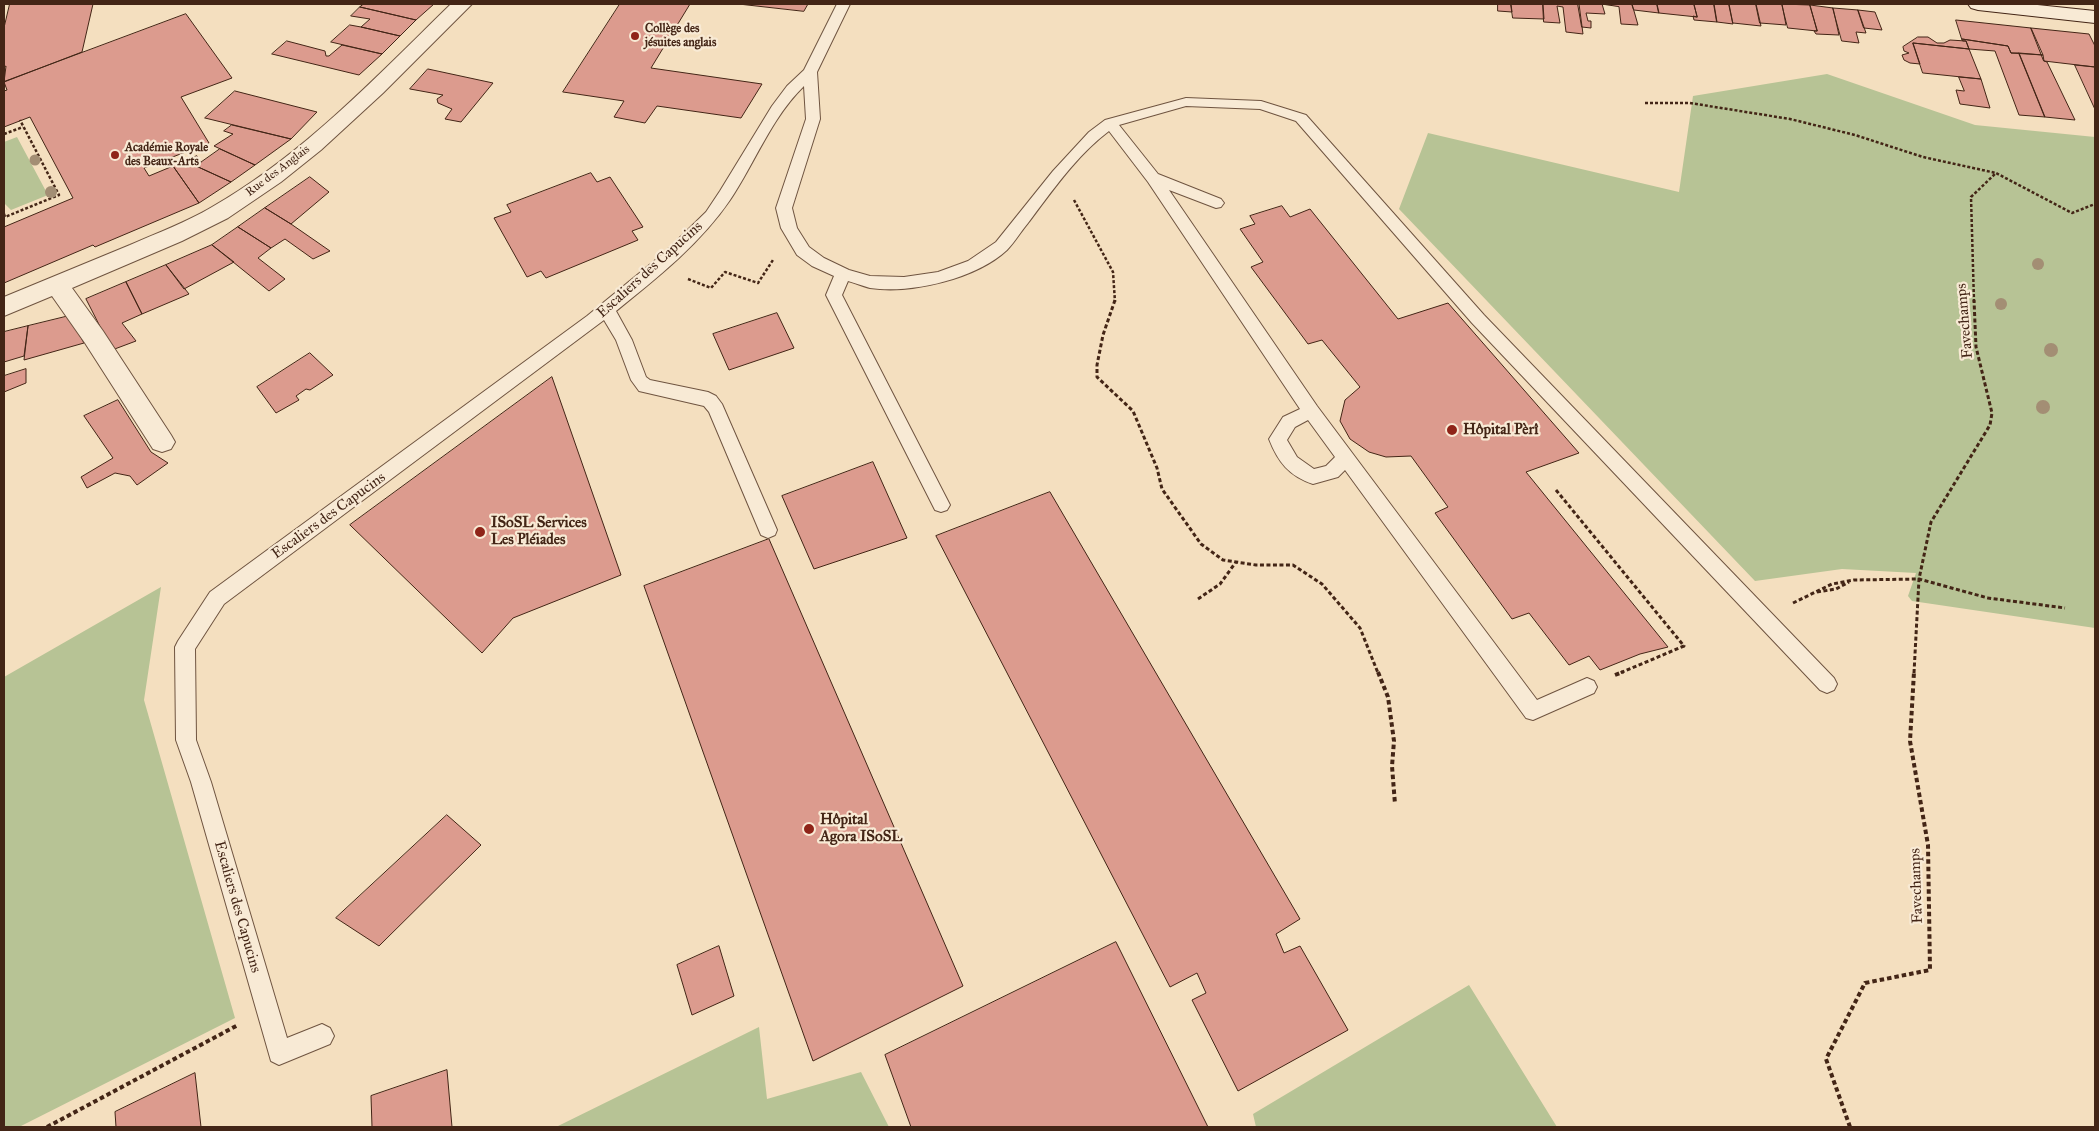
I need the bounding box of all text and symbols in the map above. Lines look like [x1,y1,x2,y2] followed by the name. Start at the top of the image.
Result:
[645,22,716,50] place label: Collège des jésuites anglais
[629,30,641,42] marker: Collège des jésuites anglais
[125,141,208,169] place label: Académie Royale des Beaux-Arts
[243,142,313,200] street label: Rue des Anglais
[109,149,121,161] marker: Académie Royale des Beaux-Arts
[593,218,707,322] street label: Escaliers des Capucins
[1953,283,1977,359] street label: Favechamps
[1463,421,1538,439] place label: Hôpital Pèrî
[1445,423,1459,437] marker: Hôpital Pèrî
[269,469,389,563] street label: Escaliers des Capucins
[491,514,587,549] place label: ISoSL Services Les Pléiades
[473,525,487,539] marker: ISoSL Services Les Pléiades
[820,811,902,846] place label: Hôpital Agora ISoSL
[802,822,816,836] marker: Hôpital Agora ISoSL
[210,839,264,975] street label: Escaliers des Capucins
[1907,848,1927,924] street label: Favechamps

